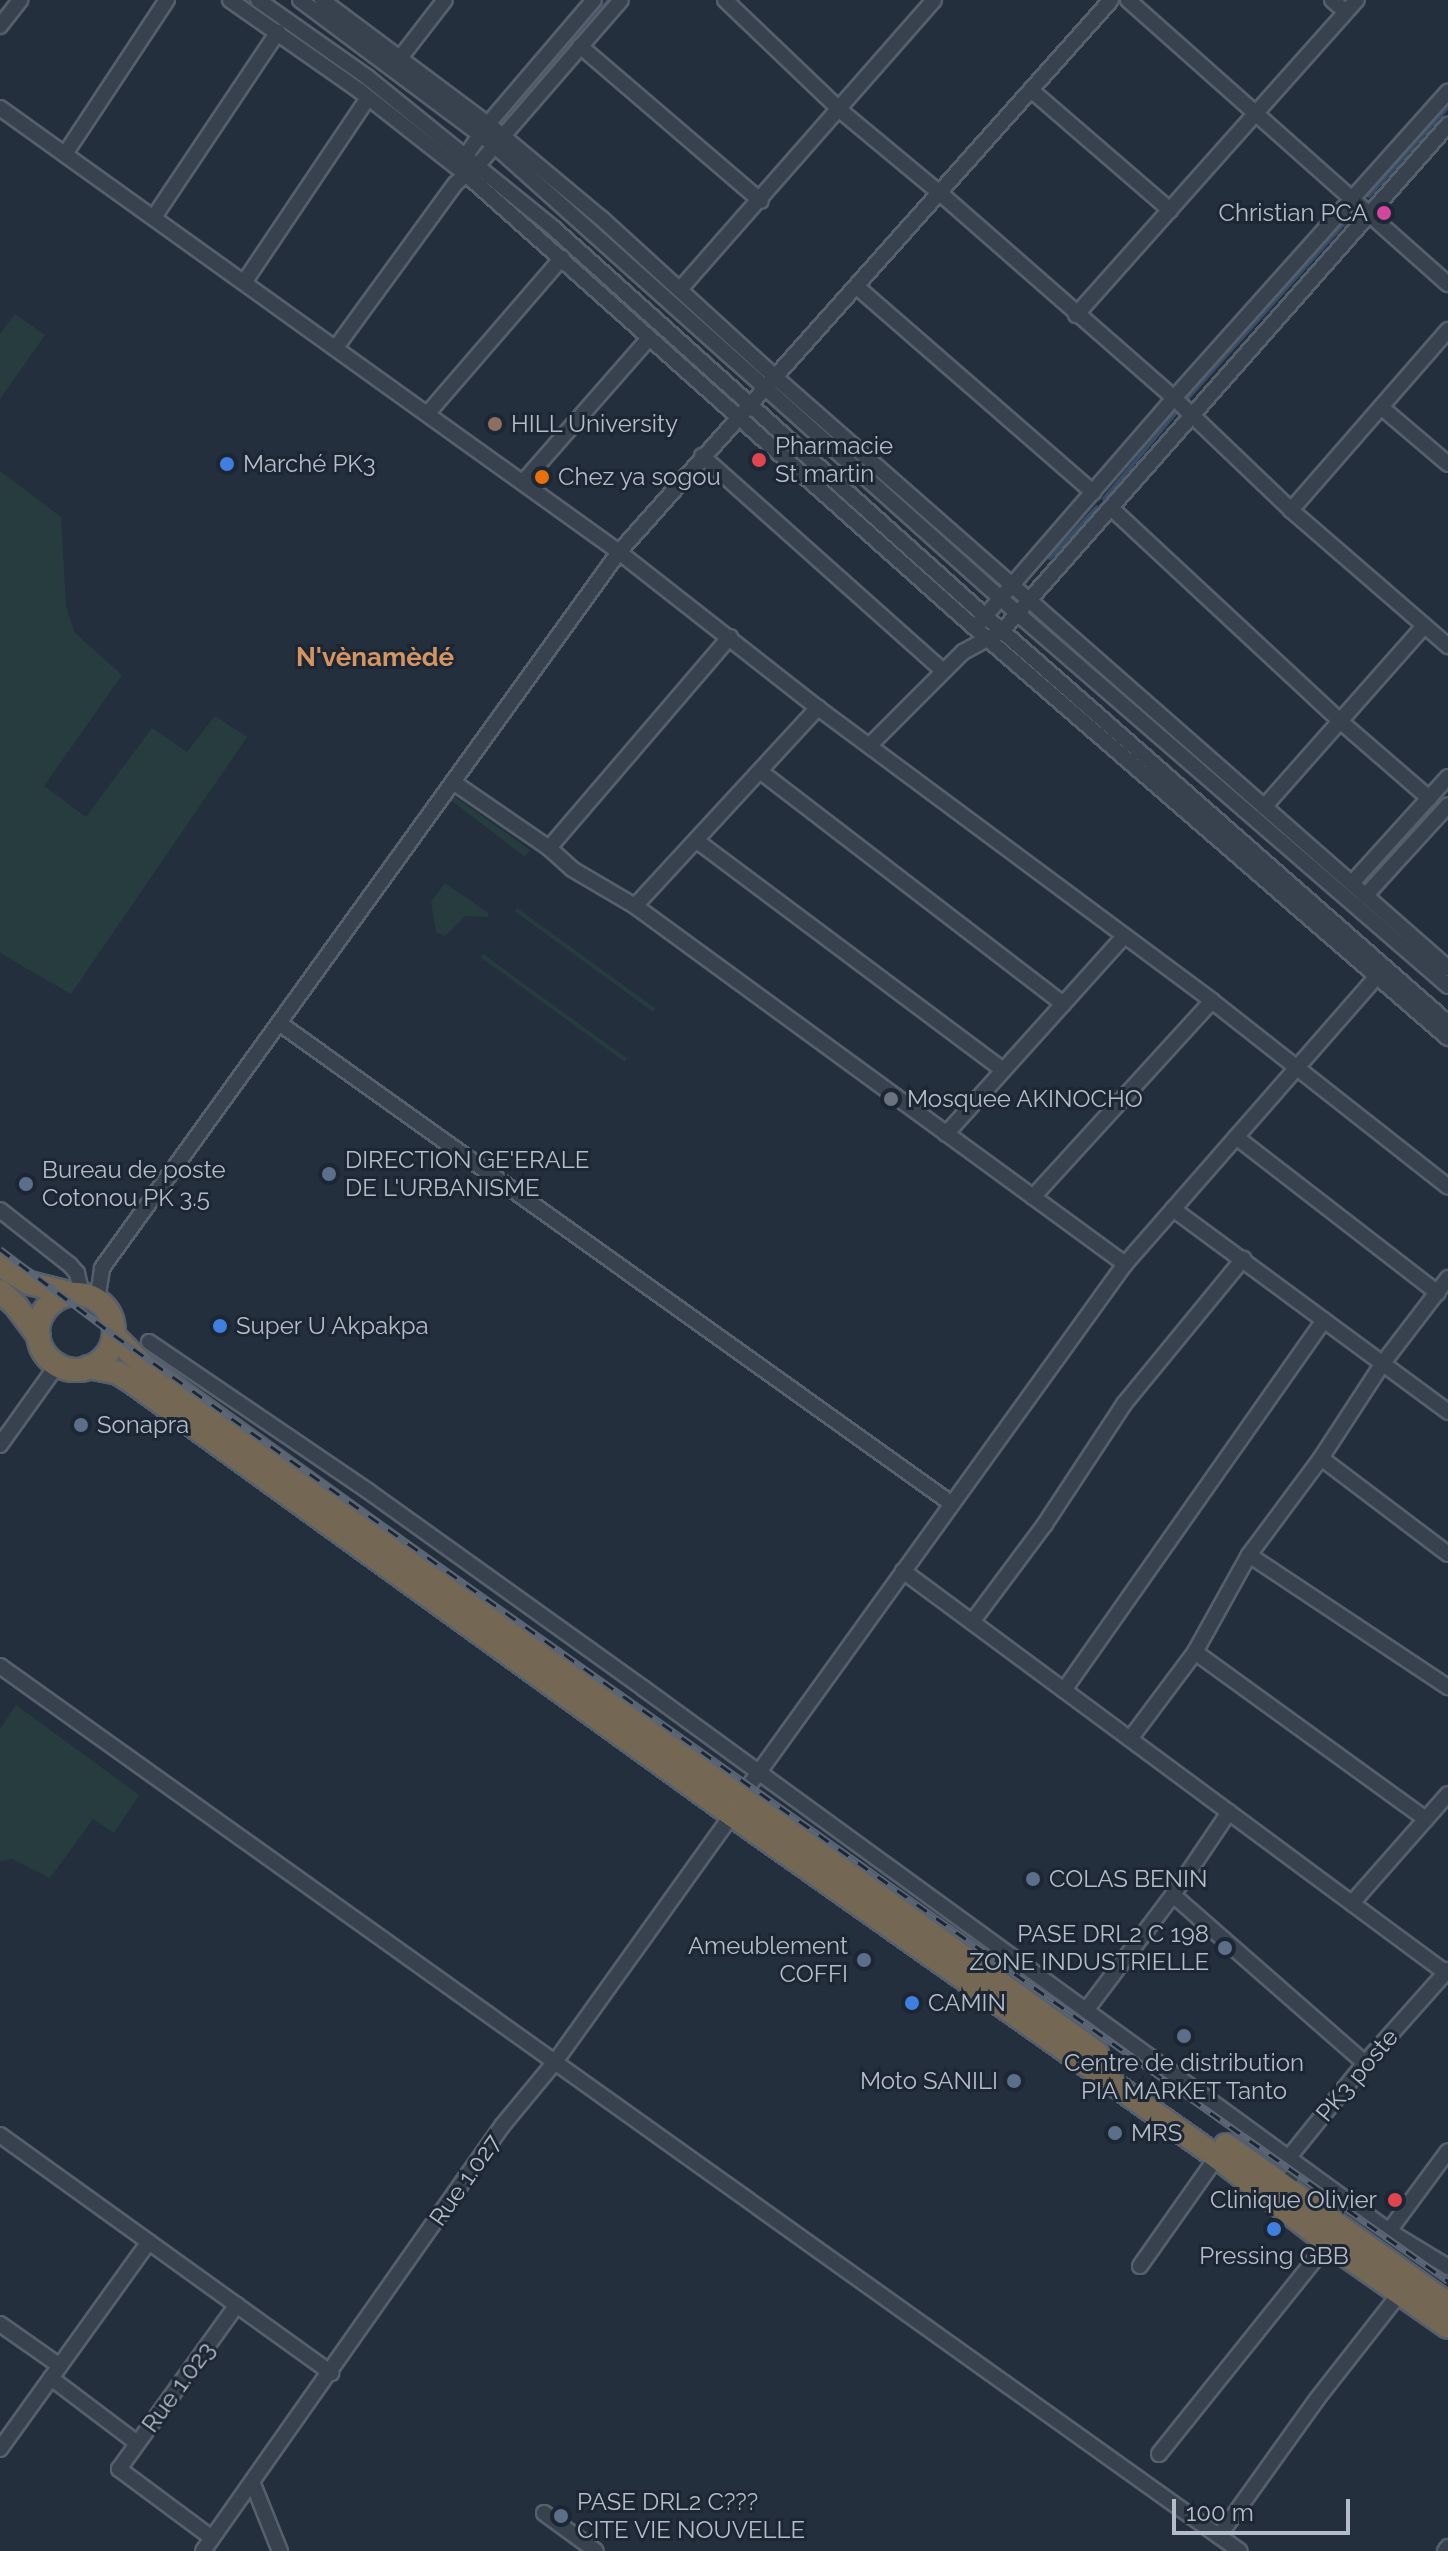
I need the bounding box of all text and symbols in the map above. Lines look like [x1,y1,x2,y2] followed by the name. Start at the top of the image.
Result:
[1218,199,1368,227] place label: Christian PCA
[1375,204,1393,222] marker: Christian PCA
[511,410,679,438] place label: HILL University
[486,415,504,433] marker: HILL University
[775,432,893,488] place label: Pharmacie St martin
[243,450,376,478] place label: Marché PK3
[750,451,768,469] marker: Pharmacie St martin
[218,455,236,473] marker: Marché PK3
[558,463,721,491] place label: Chez ya sogou
[533,468,551,486] marker: Chez ya sogou
[296,642,454,674] district label: N'vènamèdé
[907,1085,1143,1113] place label: Mosquee AKINOCHO
[882,1090,900,1108] marker: Mosquee AKINOCHO
[345,1146,589,1202] place label: DIRECTION GE'ERALE DE L'URBANISME
[42,1156,226,1212] place label: Bureau de poste Cotonou PK 3.5
[320,1165,338,1183] marker: DIRECTION GE'ERALE DE L'URBANISME
[17,1175,35,1193] marker: Bureau de poste Cotonou PK 3.5
[236,1312,430,1340] place label: Super U Akpakpa
[211,1317,229,1335] marker: Super U Akpakpa
[97,1411,189,1439] place label: Sonapra
[72,1416,90,1434] marker: Sonapra
[1049,1865,1208,1893] place label: COLAS BENIN
[1024,1870,1042,1888] marker: COLAS BENIN
[969,1920,1209,1976] place label: PASE DRL2 C 198 ZONE INDUSTRIELLE
[688,1932,848,1988] place label: Ameublement COFFI
[1216,1939,1234,1957] marker: PASE DRL2 C 198 ZONE INDUSTRIELLE
[855,1951,873,1969] marker: Ameublement COFFI
[928,1989,1006,2017] place label: CAMIN
[903,1994,921,2012] marker: CAMIN
[1310,2023,1404,2127] street label: PK3 poste
[1175,2027,1193,2045] marker: Centre de distribution PIA MARKET Tanto
[1064,2049,1304,2105] place label: Centre de distribution PIA MARKET Tanto
[860,2067,998,2095] place label: Moto SANILI
[1005,2072,1023,2090] marker: Moto SANILI
[1131,2119,1182,2147] place label: MRS
[1106,2124,1124,2142] marker: MRS
[423,2129,507,2231] street label: Rue 1.027
[1210,2186,1377,2214] place label: Clinique Olivier
[1384,2189,1406,2211] marker: Clinique Olivier
[1265,2220,1283,2238] marker: Pressing GBB
[1199,2242,1349,2270] place label: Pressing GBB
[136,2336,220,2438] street label: Rue 1.023
[1176,2483,1354,2533] scale bar
[577,2488,806,2544] place label: PASE DRL2 C??? CITE VIE NOUVELLE
[1186,2498,1254,2527] text: 100 m
[552,2507,570,2525] marker: PASE DRL2 C??? CITE VIE NOUVELLE

